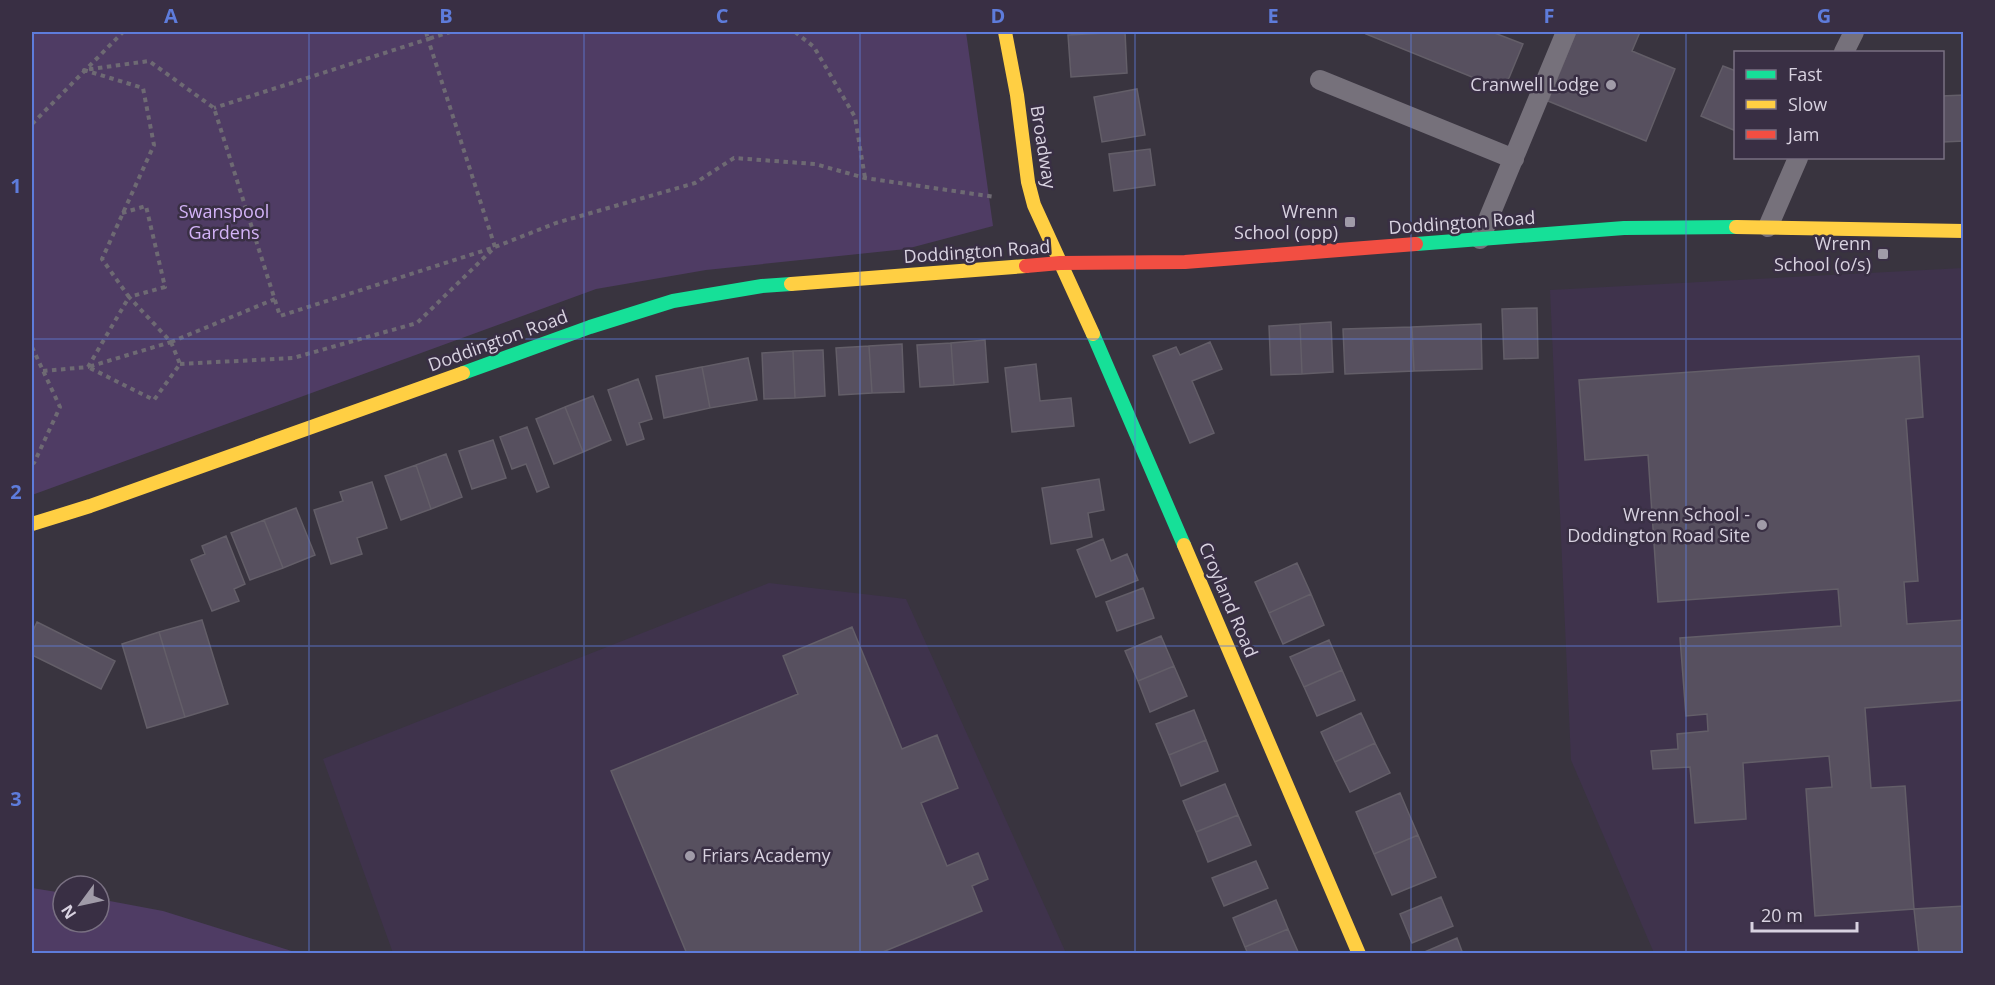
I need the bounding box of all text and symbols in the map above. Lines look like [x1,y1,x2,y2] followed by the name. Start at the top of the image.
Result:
[164,2,178,29] text: A
[439,2,453,29] text: B
[716,2,729,29] text: C
[991,2,1005,29] text: D
[1267,2,1279,29] text: E
[1544,2,1554,29] text: F
[1817,2,1831,29] text: G
[1734,51,1944,159] legend
[1788,62,1822,86] text: Fast
[1470,72,1599,96] place label: Cranwell Lodge
[1604,78,1618,92] marker: Cranwell Lodge
[1788,92,1827,116] text: Slow
[1026,104,1063,191] street label: Broadway
[1786,122,1820,146] text: Jam
[10,172,22,199] text: 1
[179,199,269,244] park label: Swanspool Gardens
[1234,199,1338,244] place label: Wrenn School (opp)
[1388,205,1536,239] street label: Doddington Road
[1343,215,1357,229] marker: Wrenn School (opp)
[1774,231,1871,276] place label: Wrenn School (o/s)
[903,234,1051,268] street label: Doddington Road
[1876,247,1890,261] marker: Wrenn School (o/s)
[424,304,571,377] street label: Doddington Road
[10,478,22,505] text: 2
[1567,502,1750,547] place label: Wrenn School - Doddington Road Site
[1755,518,1769,532] marker: Wrenn School - Doddington Road Site
[1194,538,1264,661] street label: Croyland Road
[10,785,22,812] text: 3
[702,843,832,867] place label: Friars Academy
[683,849,697,863] marker: Friars Academy
[51,874,111,934] north arrow
[1752,895,1857,933] scale bar
[56,901,81,924] text: N
[1761,903,1803,927] text: 20 m

